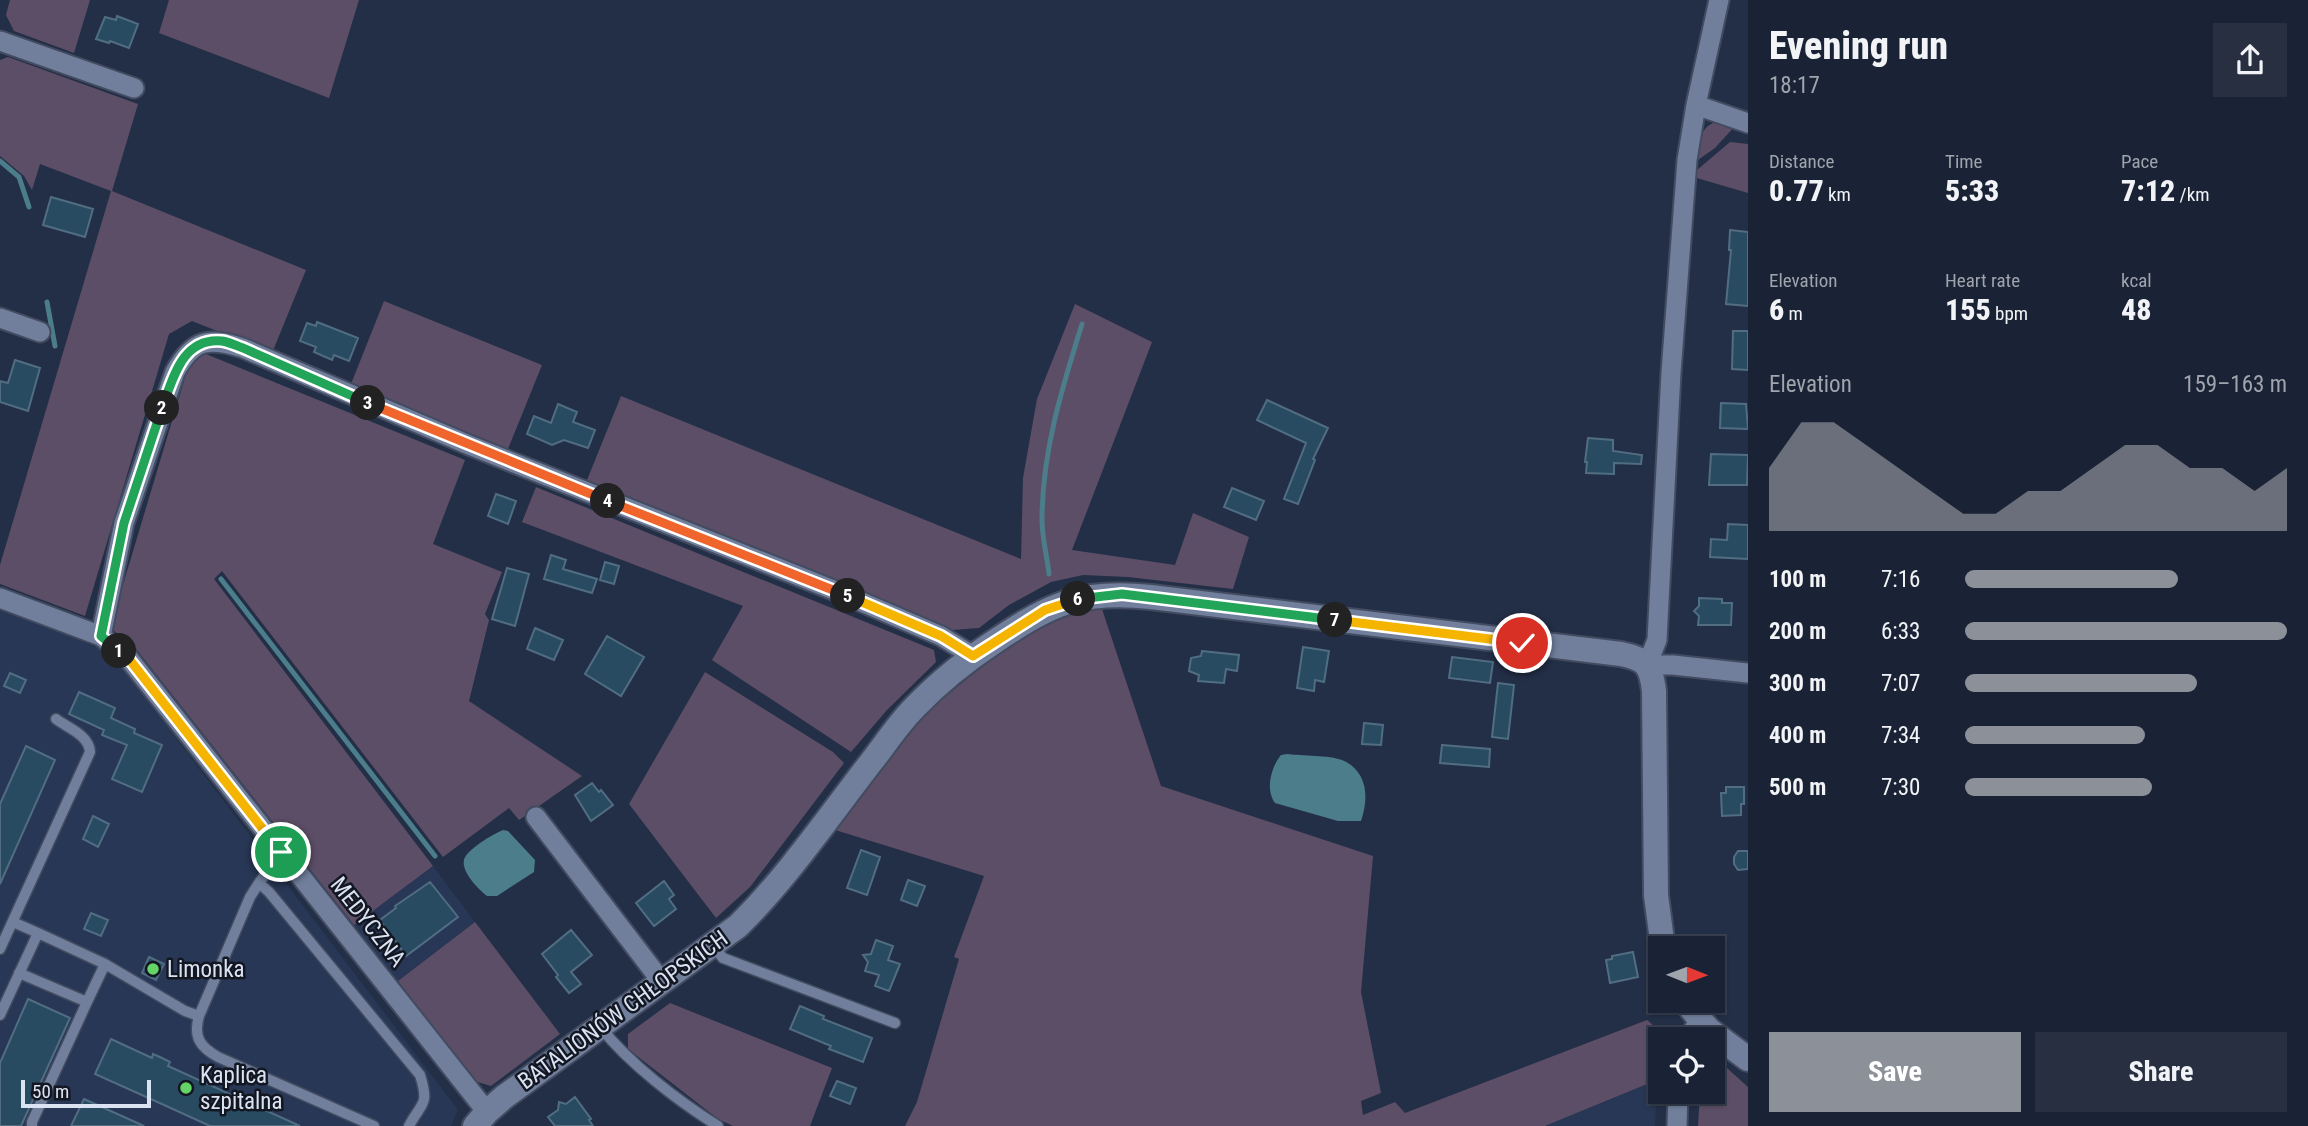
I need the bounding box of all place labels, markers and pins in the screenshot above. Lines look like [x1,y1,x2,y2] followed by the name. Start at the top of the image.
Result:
[350,386,386,420] pin: 3
[144,390,180,426] pin: 2
[590,484,626,518] pin: 4
[830,578,866,614] pin: 5
[1060,582,1096,616] pin: 6
[1318,602,1352,638] pin: 7
[1492,613,1552,673] pin
[102,634,136,668] pin: 1
[251,822,311,882] pin
[167,956,245,983] place label: Limonka
[145,961,161,977] marker: Limonka
[200,1062,282,1115] place label: Kaplica szpitalna
[178,1080,194,1096] marker: Kaplica szpitalna

